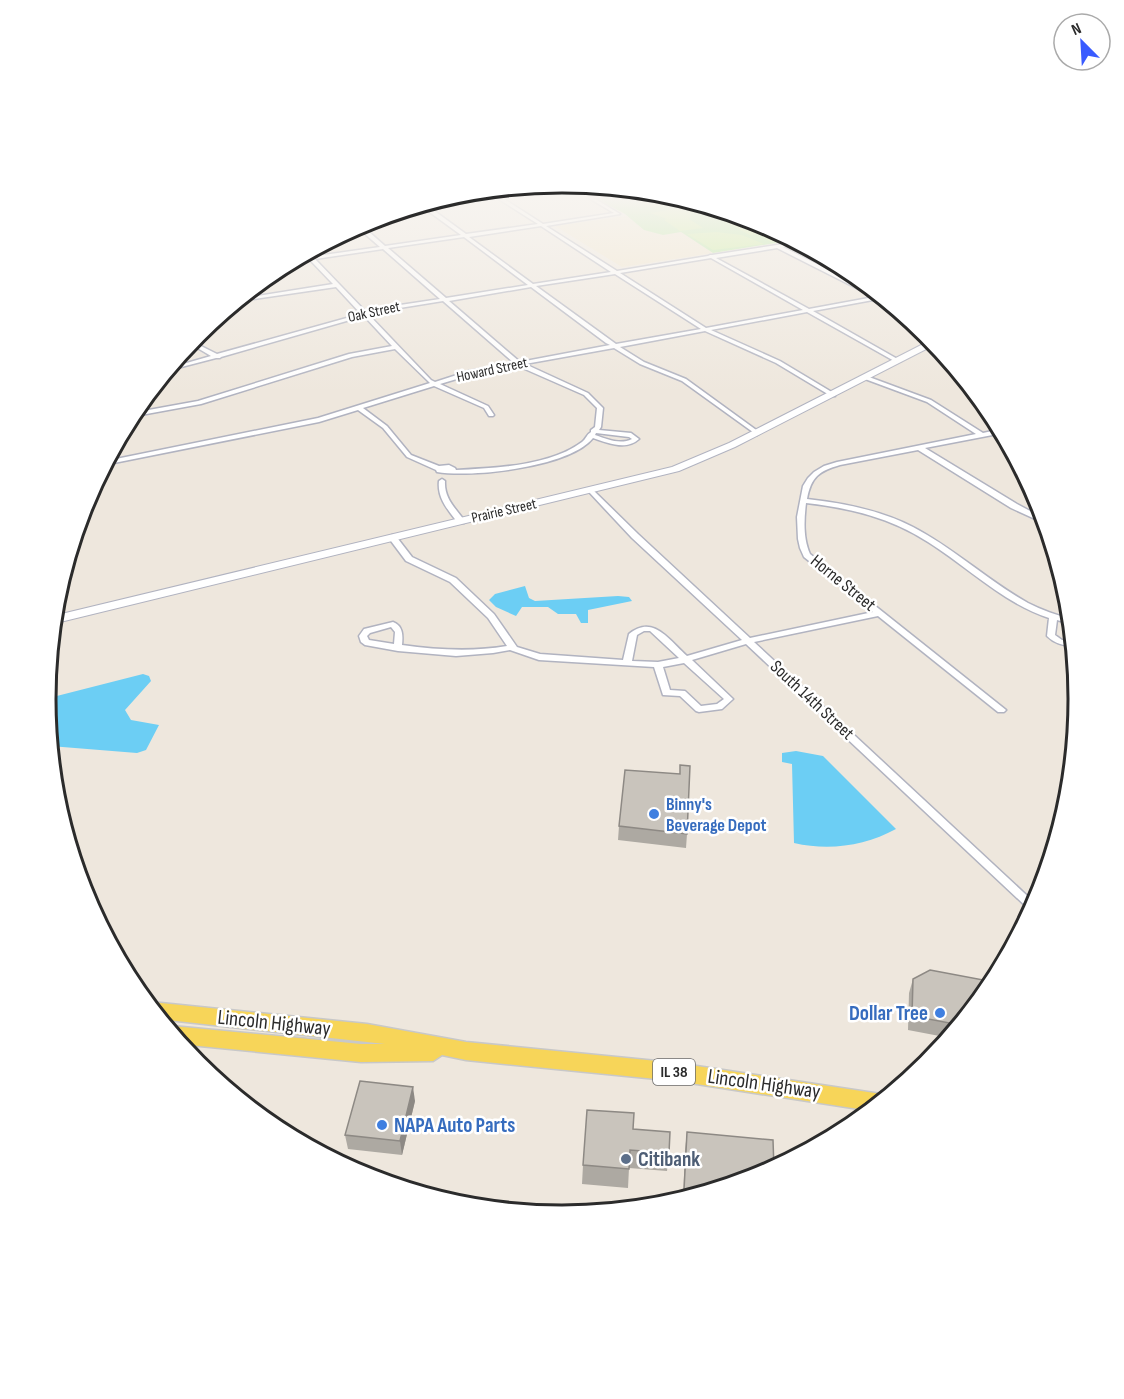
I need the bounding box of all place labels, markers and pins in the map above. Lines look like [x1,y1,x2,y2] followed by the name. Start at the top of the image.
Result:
[666,794,766,836] place label: Binny's Beverage Depot
[647,807,661,821] marker: Binny's Beverage Depot
[849,1001,928,1026] place label: Dollar Tree
[933,1006,947,1020] marker: Dollar Tree
[394,1113,515,1138] place label: NAPA Auto Parts
[375,1118,389,1132] marker: NAPA Auto Parts
[638,1147,700,1172] place label: Citibank
[619,1152,633,1166] marker: Citibank

